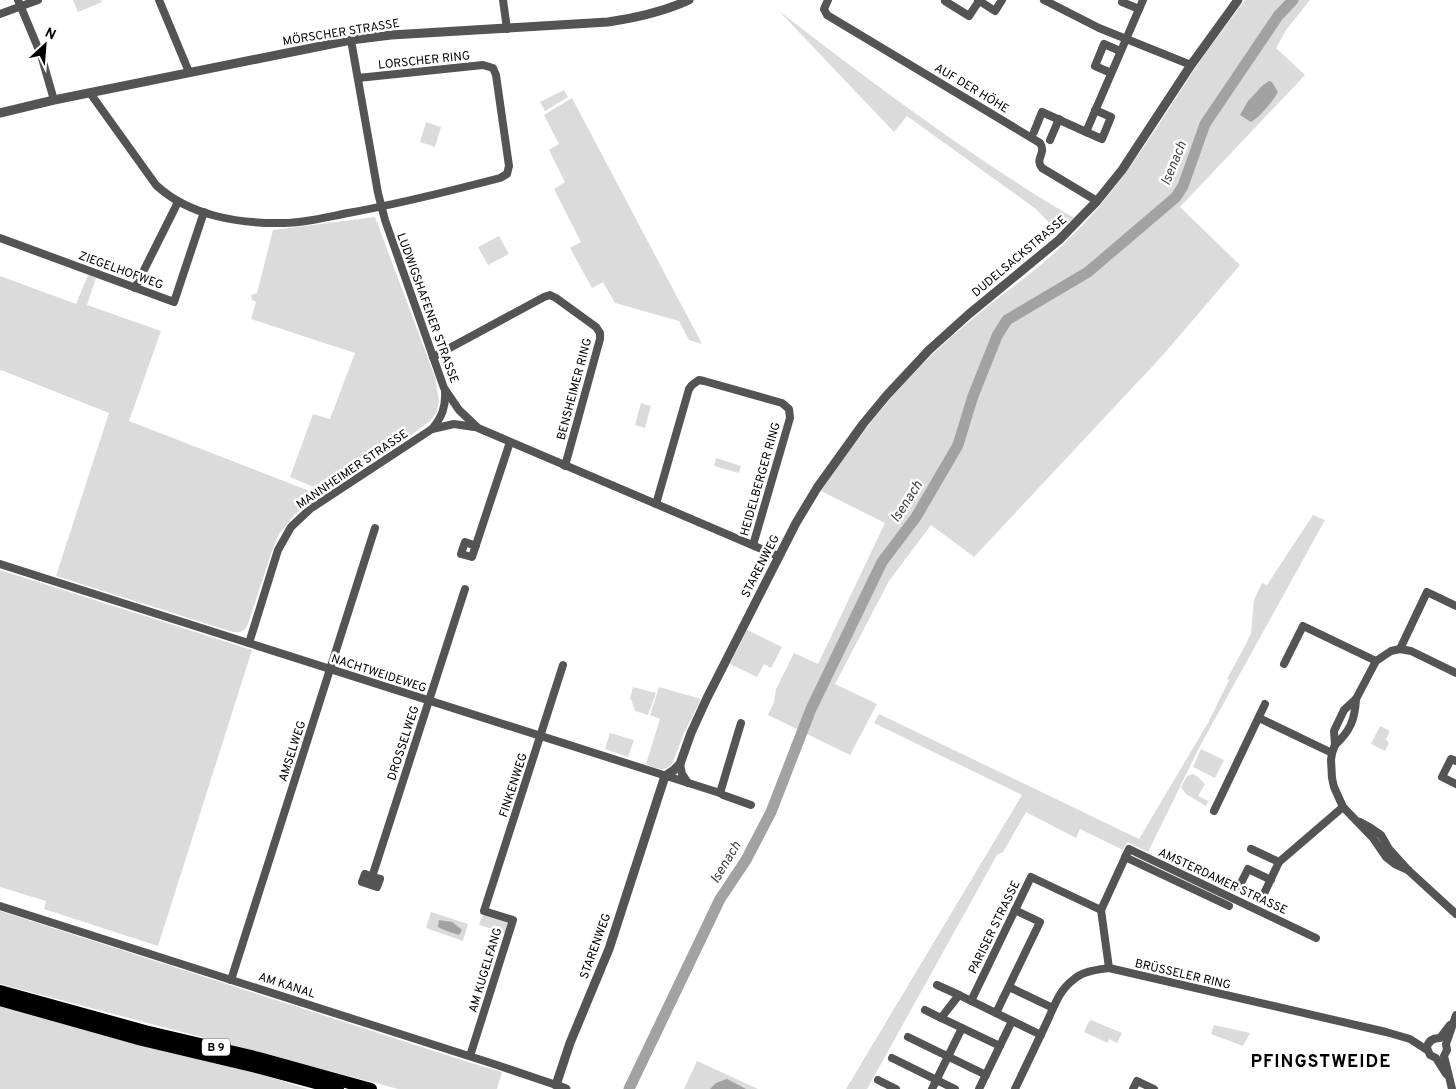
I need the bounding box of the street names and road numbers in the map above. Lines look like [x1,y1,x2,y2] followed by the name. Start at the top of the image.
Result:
[281,16,401,50] street label: MÖRSCHER STRASSE
[377,48,471,74] street label: LORSCHER RING
[931,60,1012,117] street label: AUF DER HÖHE
[969,212,1070,301] street label: DUDELSACKSTRASSE
[392,231,462,386] street label: LUDWIGSHAFENER STRASSE
[76,248,165,294] street label: ZIEGELHOFWEG
[554,336,596,442] street label: BENSHEIMER RING
[737,420,785,538] street label: HEIDELBERGER RING
[294,426,412,513] street label: MANNHEIMER STRASSE
[738,532,784,601] street label: STARENWEG
[329,651,428,697] street label: NACHTWEIDEWEG
[384,704,424,783] street label: DROSSELWEG
[276,719,310,784] street label: AMSELWEG
[496,751,532,820] street label: FINKENWEG
[1155,845,1290,919] street label: AMSTERDAMER STRASSE
[965,878,1024,977] street label: PARISER STRASSE
[577,911,615,981] street label: STARENWEG
[465,926,506,1015] street label: AM KUGELFANG
[1133,956,1232,994] street label: BRÜSSELER RING
[256,969,317,1003] street label: AM KANAL
[202,1038,230,1056] road number: B 9

